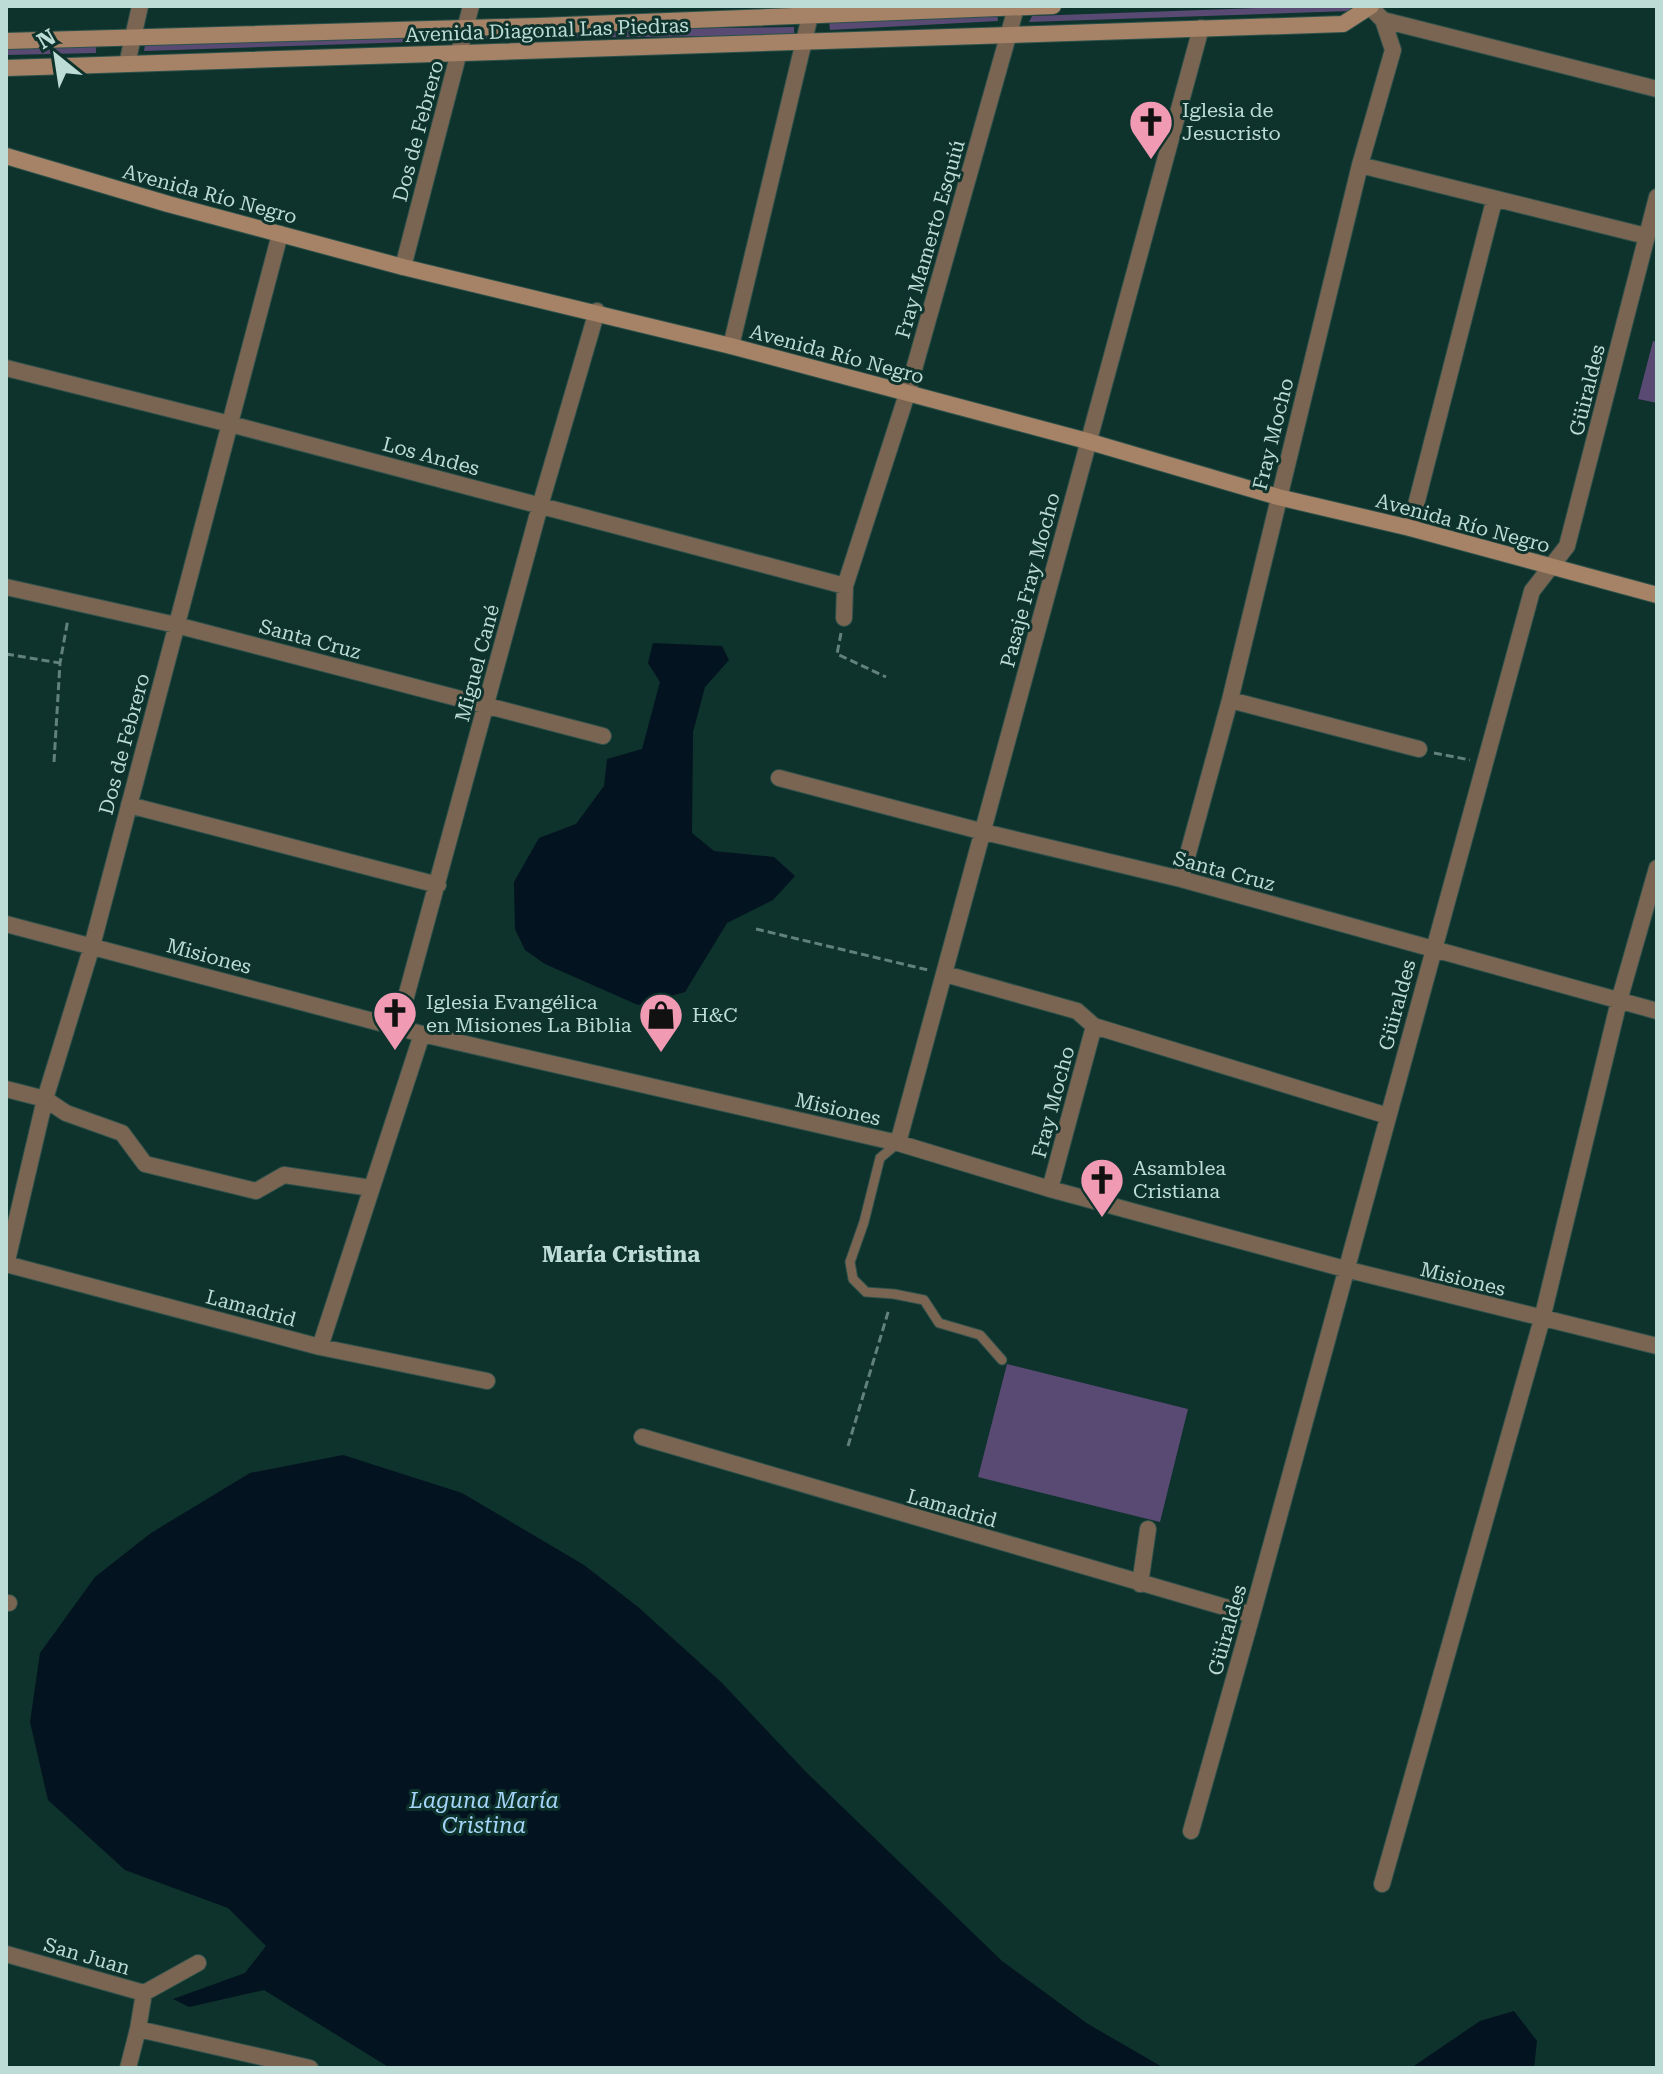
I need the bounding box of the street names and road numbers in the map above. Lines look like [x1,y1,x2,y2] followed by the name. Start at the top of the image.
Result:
[405,13,689,47] street label: Avenida Diagonal Las Piedras
[388,58,448,204] street label: Dos de Febrero
[890,136,970,341] street label: Fray Mamerto Esquiú
[120,159,300,229] street label: Avenida Río Negro
[747,319,927,389] street label: Avenida Río Negro
[1564,342,1610,438] street label: Güiraldes
[1247,376,1299,492] street label: Fray Mocho
[380,432,482,480] street label: Los Andes
[1373,488,1553,558] street label: Avenida Río Negro
[995,490,1065,670] street label: Pasaje Fray Mocho
[450,602,504,724] street label: Miguel Cané
[257,614,363,664] street label: Santa Cruz
[94,671,154,817] street label: Dos de Febrero
[1171,846,1277,896] street label: Santa Cruz
[164,933,254,979] street label: Misiones
[1373,957,1421,1053] street label: Güiraldes
[1027,1044,1079,1160] street label: Fray Mocho
[793,1088,883,1130] street label: Misiones
[1418,1257,1508,1301] street label: Misiones
[203,1284,299,1332] street label: Lamadrid
[904,1484,1000,1532] street label: Lamadrid
[1203,1582,1251,1678] street label: Güiraldes
[41,1932,133,1980] street label: San Juan

